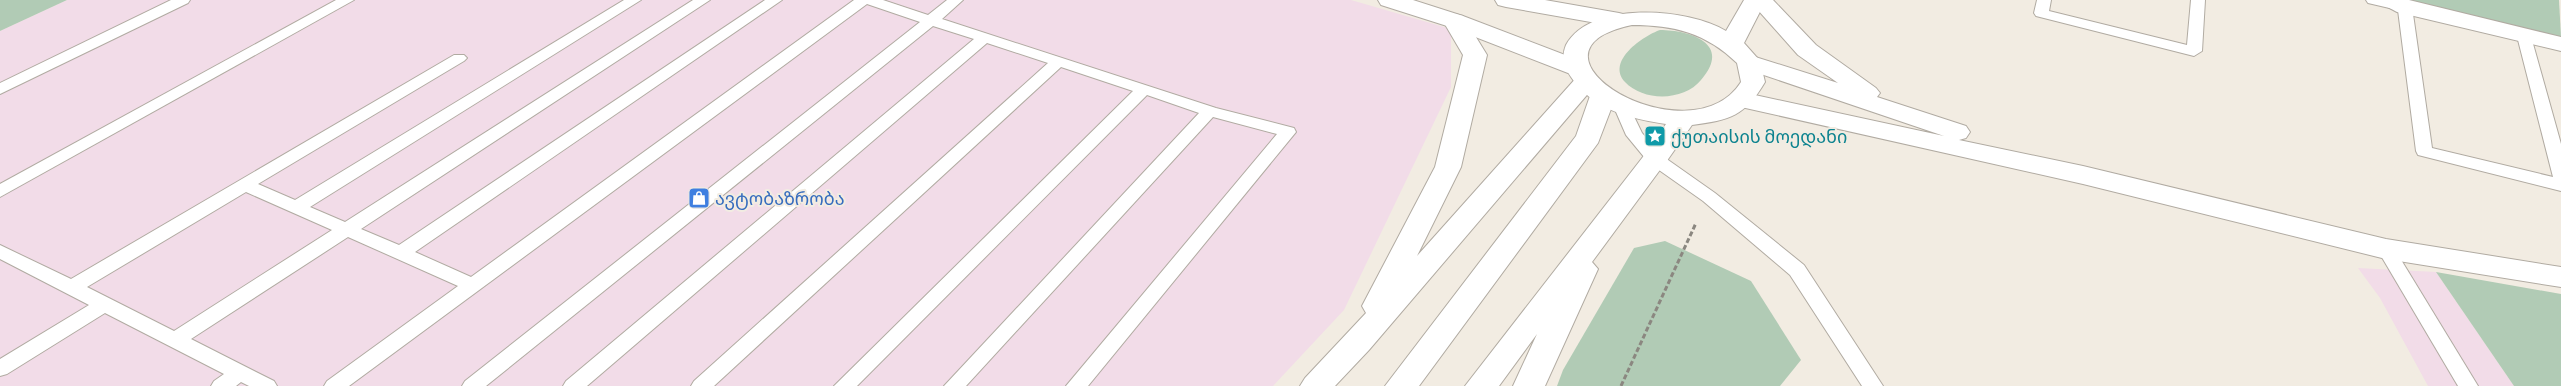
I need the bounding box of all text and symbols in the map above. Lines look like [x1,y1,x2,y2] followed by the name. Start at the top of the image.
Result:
[1671,123,1847,150] place label: ქუთაისის მოედანი
[1643,124,1667,148] place icon: ქუთაისის მოედანი
[715,185,845,212] place label: ავტობაზრობა
[687,186,711,210] shop icon: ავტობაზრობა

